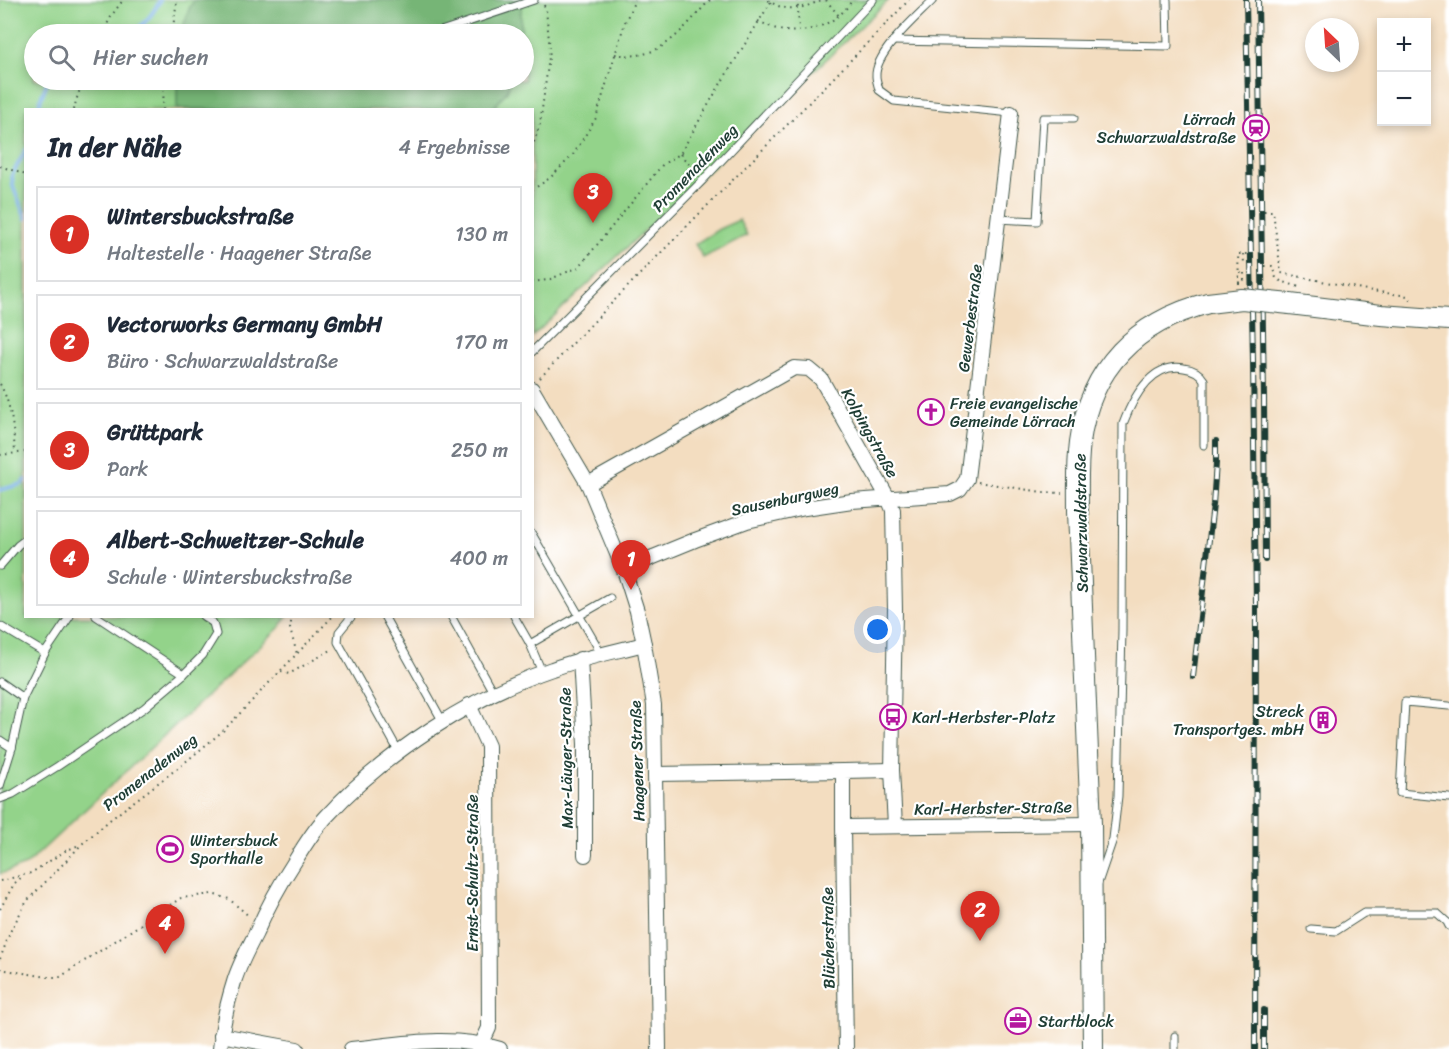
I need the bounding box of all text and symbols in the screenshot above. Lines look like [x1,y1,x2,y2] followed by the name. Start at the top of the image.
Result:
[1305,18,1359,72] north arrow
[1377,18,1431,126] map controls
[1377,18,1431,72] button: +
[24,24,534,90] search box
[93,38,208,77] text: Hier suchen
[45,41,78,74] icon: search
[1377,72,1431,126] button: −
[1097,105,1236,152] place label: Lörrach Schwarzwaldstraße
[1241,113,1271,143] station icon: Lörrach Schwarzwaldstraße
[645,117,745,219] street label: Promenadenweg
[48,124,182,170] text: In der Nähe
[399,130,510,165] text: 4 Ergebnisse
[574,174,612,223] pin: 3
[107,197,294,236] text: Wintersbuckstraße
[65,217,74,252] text: 1
[455,217,508,252] text: 130 m
[107,236,371,271] text: Haltestelle · Haagener Straße
[949,262,991,374] street label: Gewerbestraße
[107,305,382,344] text: Vectorworks Germany GmbH
[64,325,75,360] text: 2
[455,325,508,360] text: 170 m
[107,344,338,379] text: Büro · Schwarzwaldstraße
[833,382,907,484] street label: Kolpingstraße
[950,389,1078,436] place label: Freie evangelische Gemeinde Lörrach
[916,397,946,427] church icon: Freie evangelische Gemeinde Lörrach
[107,413,203,452] text: Grüttpark
[64,433,75,468] text: 3
[451,433,508,468] text: 250 m
[107,452,148,487] text: Park
[1065,453,1097,593] street label: Schwarzwaldstraße
[728,473,842,525] street label: Sausenburgweg
[107,521,364,560] text: Albert-Schweitzer-Schule
[612,540,650,590] pin: 1
[63,541,76,576] text: 4
[450,541,508,576] text: 400 m
[107,560,352,595] text: Schule · Wintersbuckstraße
[863,615,892,644] your location
[550,687,582,829] street label: Max-Läuger-Straße
[1173,697,1305,744] place label: Streck Transportges. mbH
[620,700,654,822] street label: Haagener Straße
[878,702,908,732] bus stop icon: Karl-Herbster-Platz
[912,703,1055,732] place label: Karl-Herbster-Platz
[1308,705,1338,735] building icon: Streck Transportges. mbH
[96,725,204,819] street label: Promenadenweg
[914,792,1072,824] street label: Karl-Herbster-Straße
[458,794,487,952] street label: Ernst-Schultz-Straße
[190,826,279,873] place label: Wintersbuck Sporthalle
[155,834,185,864] sports icon: Wintersbuck Sporthalle
[813,887,843,989] street label: Blücherstraße
[960,892,1000,941] pin: 2
[146,904,184,954] pin: 4
[1003,1006,1033,1036] office icon: Startblock
[1038,1007,1115,1036] place label: Startblock

